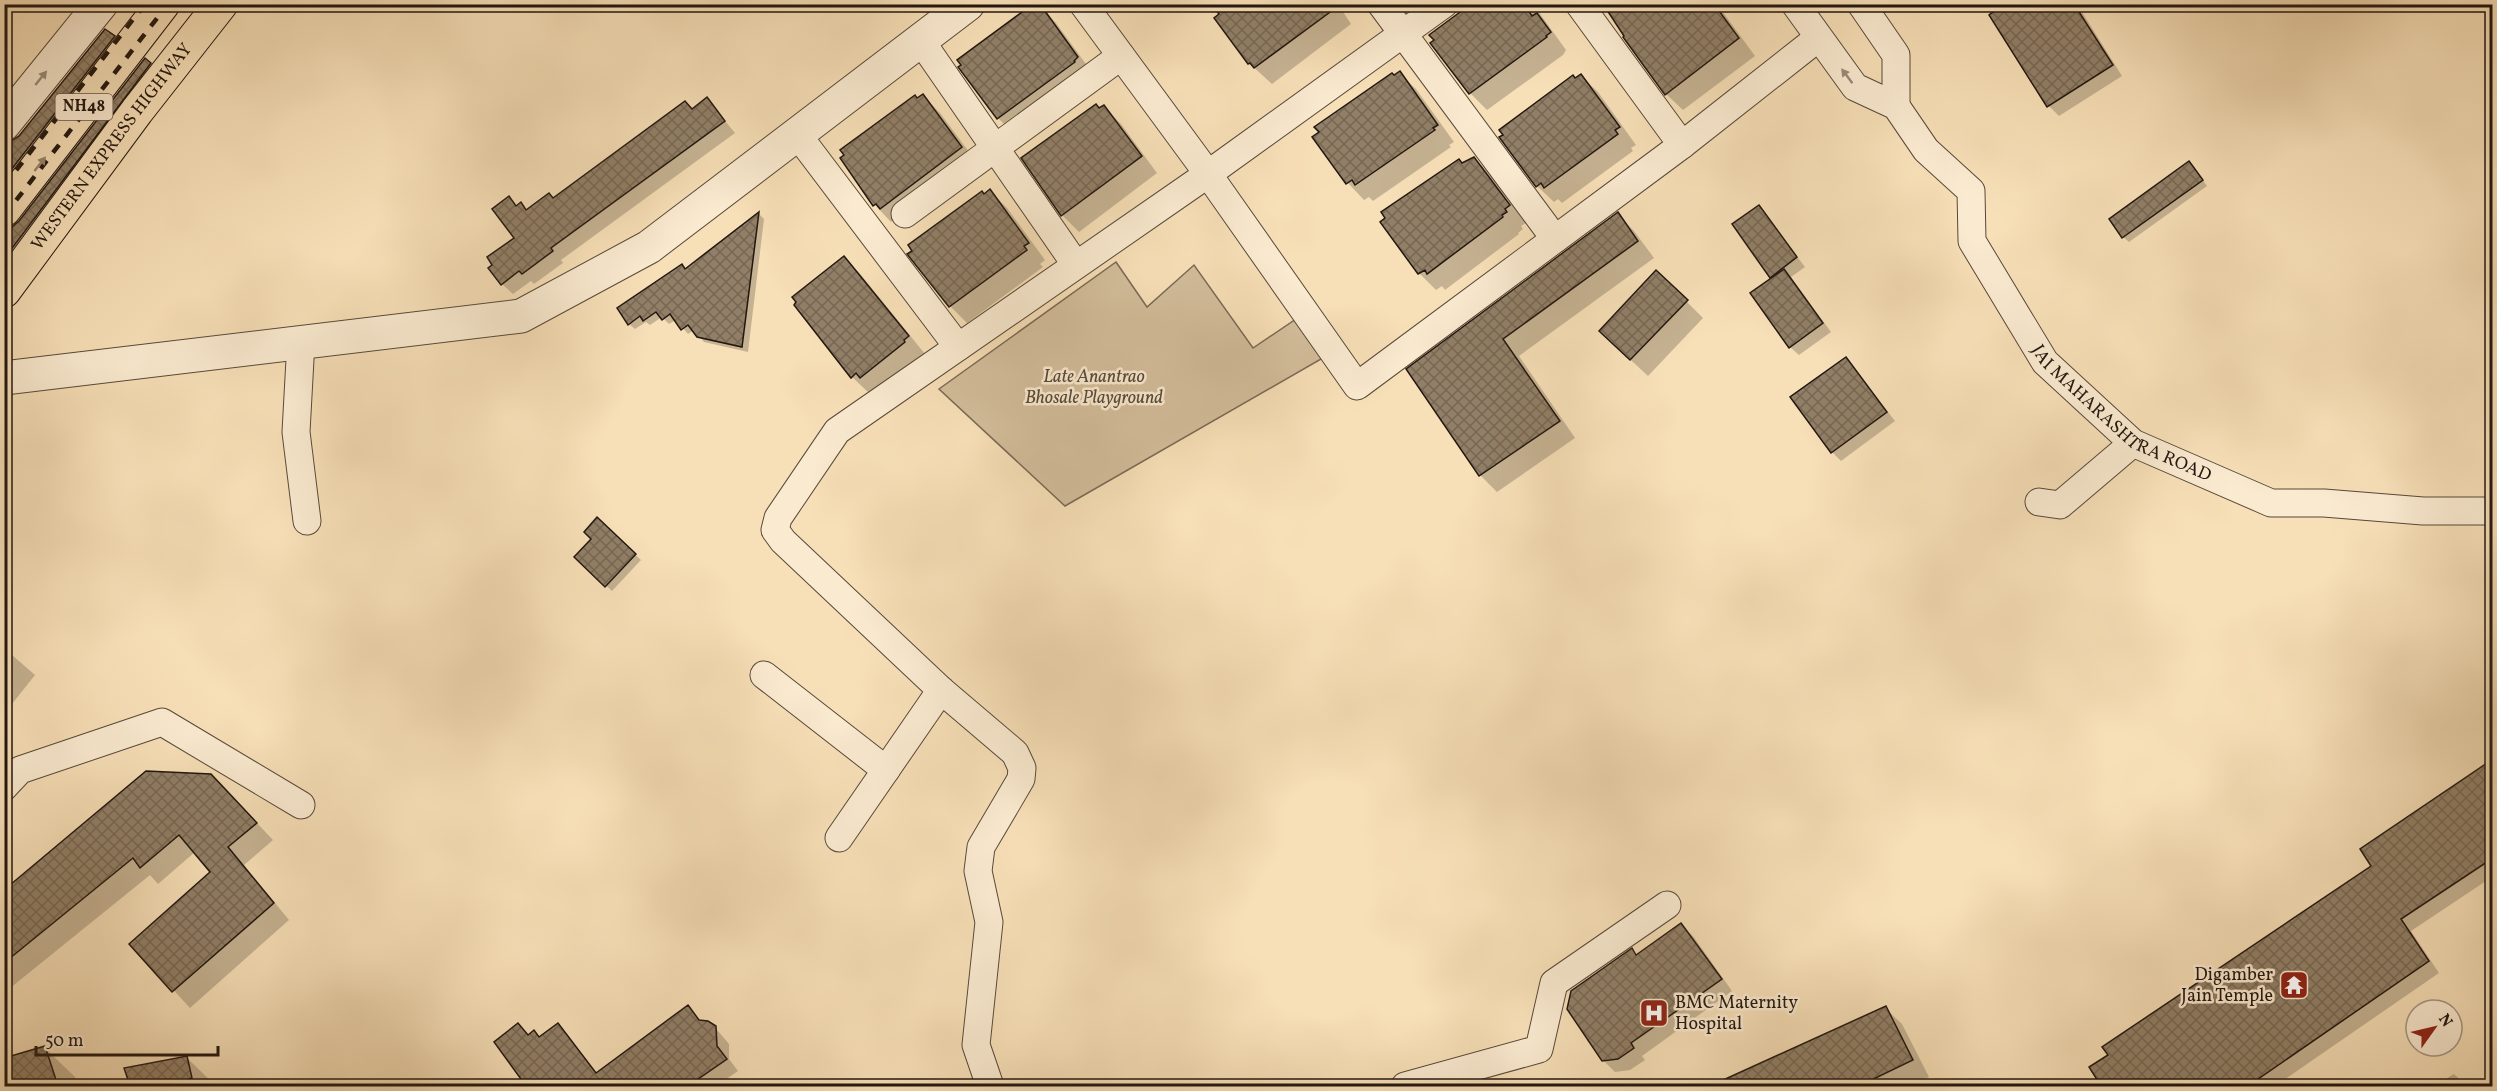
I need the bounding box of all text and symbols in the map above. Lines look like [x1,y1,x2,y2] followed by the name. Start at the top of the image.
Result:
[26,38,198,256] street label: WESTERN EXPRESS HIGHWAY
[1841,69,1853,85] one-way arrow
[34,71,47,86] one-way arrow
[56,94,112,120] road number: NH48
[34,156,47,172] one-way arrow
[2025,340,2215,488] street label: JAI MAHARASHTRA ROAD
[1025,365,1163,411] park label: Late Anantrao Bhosale Playground
[2181,963,2273,1009] place label: Digamber Jain Temple
[2278,969,2310,1001] temple icon: Digamber Jain Temple
[1675,991,1798,1037] place label: BMC Maternity Hospital
[1638,997,1670,1029] hospital icon: BMC Maternity Hospital
[2404,998,2464,1058] north arrow
[2432,1010,2457,1032] text: N
[36,1019,218,1057] scale bar
[45,1029,84,1054] text: 50 m

